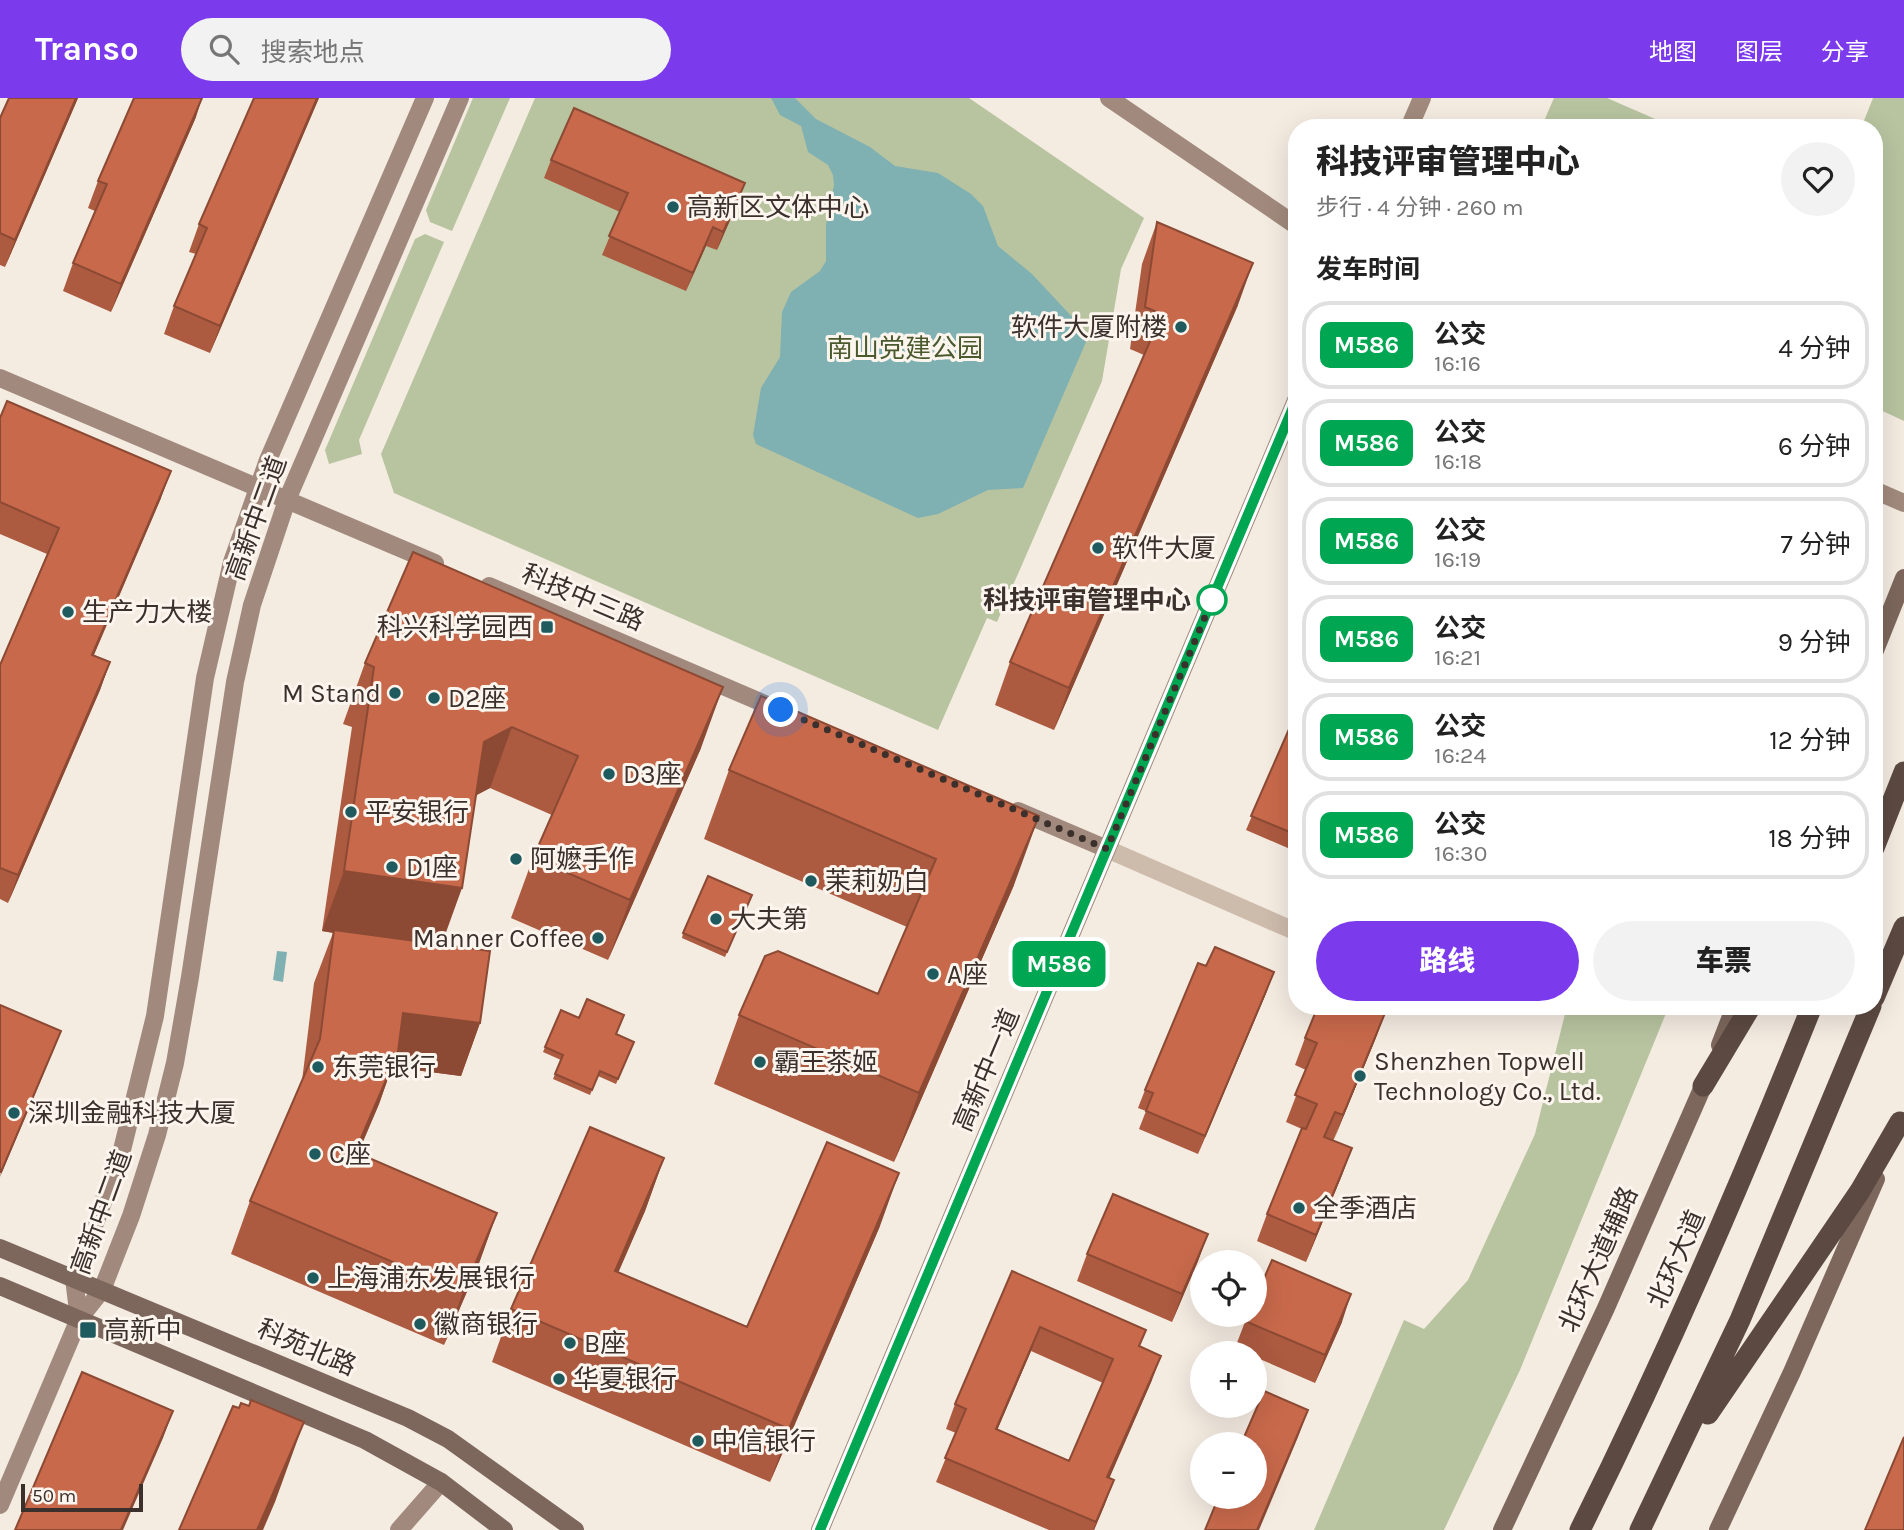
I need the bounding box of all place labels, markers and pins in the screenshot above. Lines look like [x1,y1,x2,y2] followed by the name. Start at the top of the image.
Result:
[687,192,869,223] place label: 高新区文体中心
[665,199,681,215] marker: 高新区文体中心
[1011,312,1167,343] place label: 软件大厦附楼
[1173,319,1189,335] marker: 软件大厦附楼
[1112,533,1216,564] place label: 软件大厦
[1090,540,1106,556] marker: 软件大厦
[983,585,1191,616] place label: 科技评审管理中心
[1197,585,1227,615] marker: 科技评审管理中心
[82,597,212,628] place label: 生产力大楼
[60,604,76,620] marker: 生产力大楼
[377,612,533,643] place label: 科兴科学园西
[539,619,555,635] marker: 科兴科学园西
[282,678,381,709] place label: M Stand
[448,683,506,714] place label: D2座
[387,685,403,701] marker: M Stand
[426,690,442,706] marker: D2座
[623,759,682,790] place label: D3座
[601,766,617,782] marker: D3座
[365,797,469,828] place label: 平安银行
[343,804,359,820] marker: 平安银行
[530,844,634,875] place label: 阿嬷手作
[508,851,524,867] marker: 阿嬷手作
[406,852,458,883] place label: D1座
[384,859,400,875] marker: D1座
[825,866,929,897] place label: 茉莉奶白
[803,873,819,889] marker: 茉莉奶白
[730,904,808,935] place label: 大夫第
[708,911,724,927] marker: 大夫第
[413,923,584,954] place label: Manner Coffee
[590,930,606,946] marker: Manner Coffee
[947,959,988,990] place label: A座
[925,966,941,982] marker: A座
[1374,1046,1601,1107] place label: Shenzhen Topwell Technology Co., Ltd.
[774,1047,878,1078] place label: 霸王茶姬
[332,1052,436,1083] place label: 东莞银行
[752,1054,768,1070] marker: 霸王茶姬
[310,1059,326,1075] marker: 东莞银行
[1352,1068,1368,1084] marker: Shenzhen Topwell Technology Co., Ltd.
[28,1098,236,1129] place label: 深圳金融科技大厦
[6,1105,22,1121] marker: 深圳金融科技大厦
[329,1139,371,1170] place label: C座
[307,1146,323,1162] marker: C座
[1313,1193,1417,1224] place label: 全季酒店
[1291,1200,1307,1216] marker: 全季酒店
[327,1263,535,1294] place label: 上海浦东发展银行
[305,1270,321,1286] marker: 上海浦东发展银行
[434,1309,538,1340] place label: 徽商银行
[104,1315,182,1346] place label: 高新中
[412,1316,428,1332] marker: 徽商银行
[78,1320,98,1340] marker: 高新中
[584,1328,626,1359] place label: B座
[562,1335,578,1351] marker: B座
[573,1364,677,1395] place label: 华夏银行
[551,1371,567,1387] marker: 华夏银行
[712,1426,816,1457] place label: 中信银行
[690,1433,706,1449] marker: 中信银行

